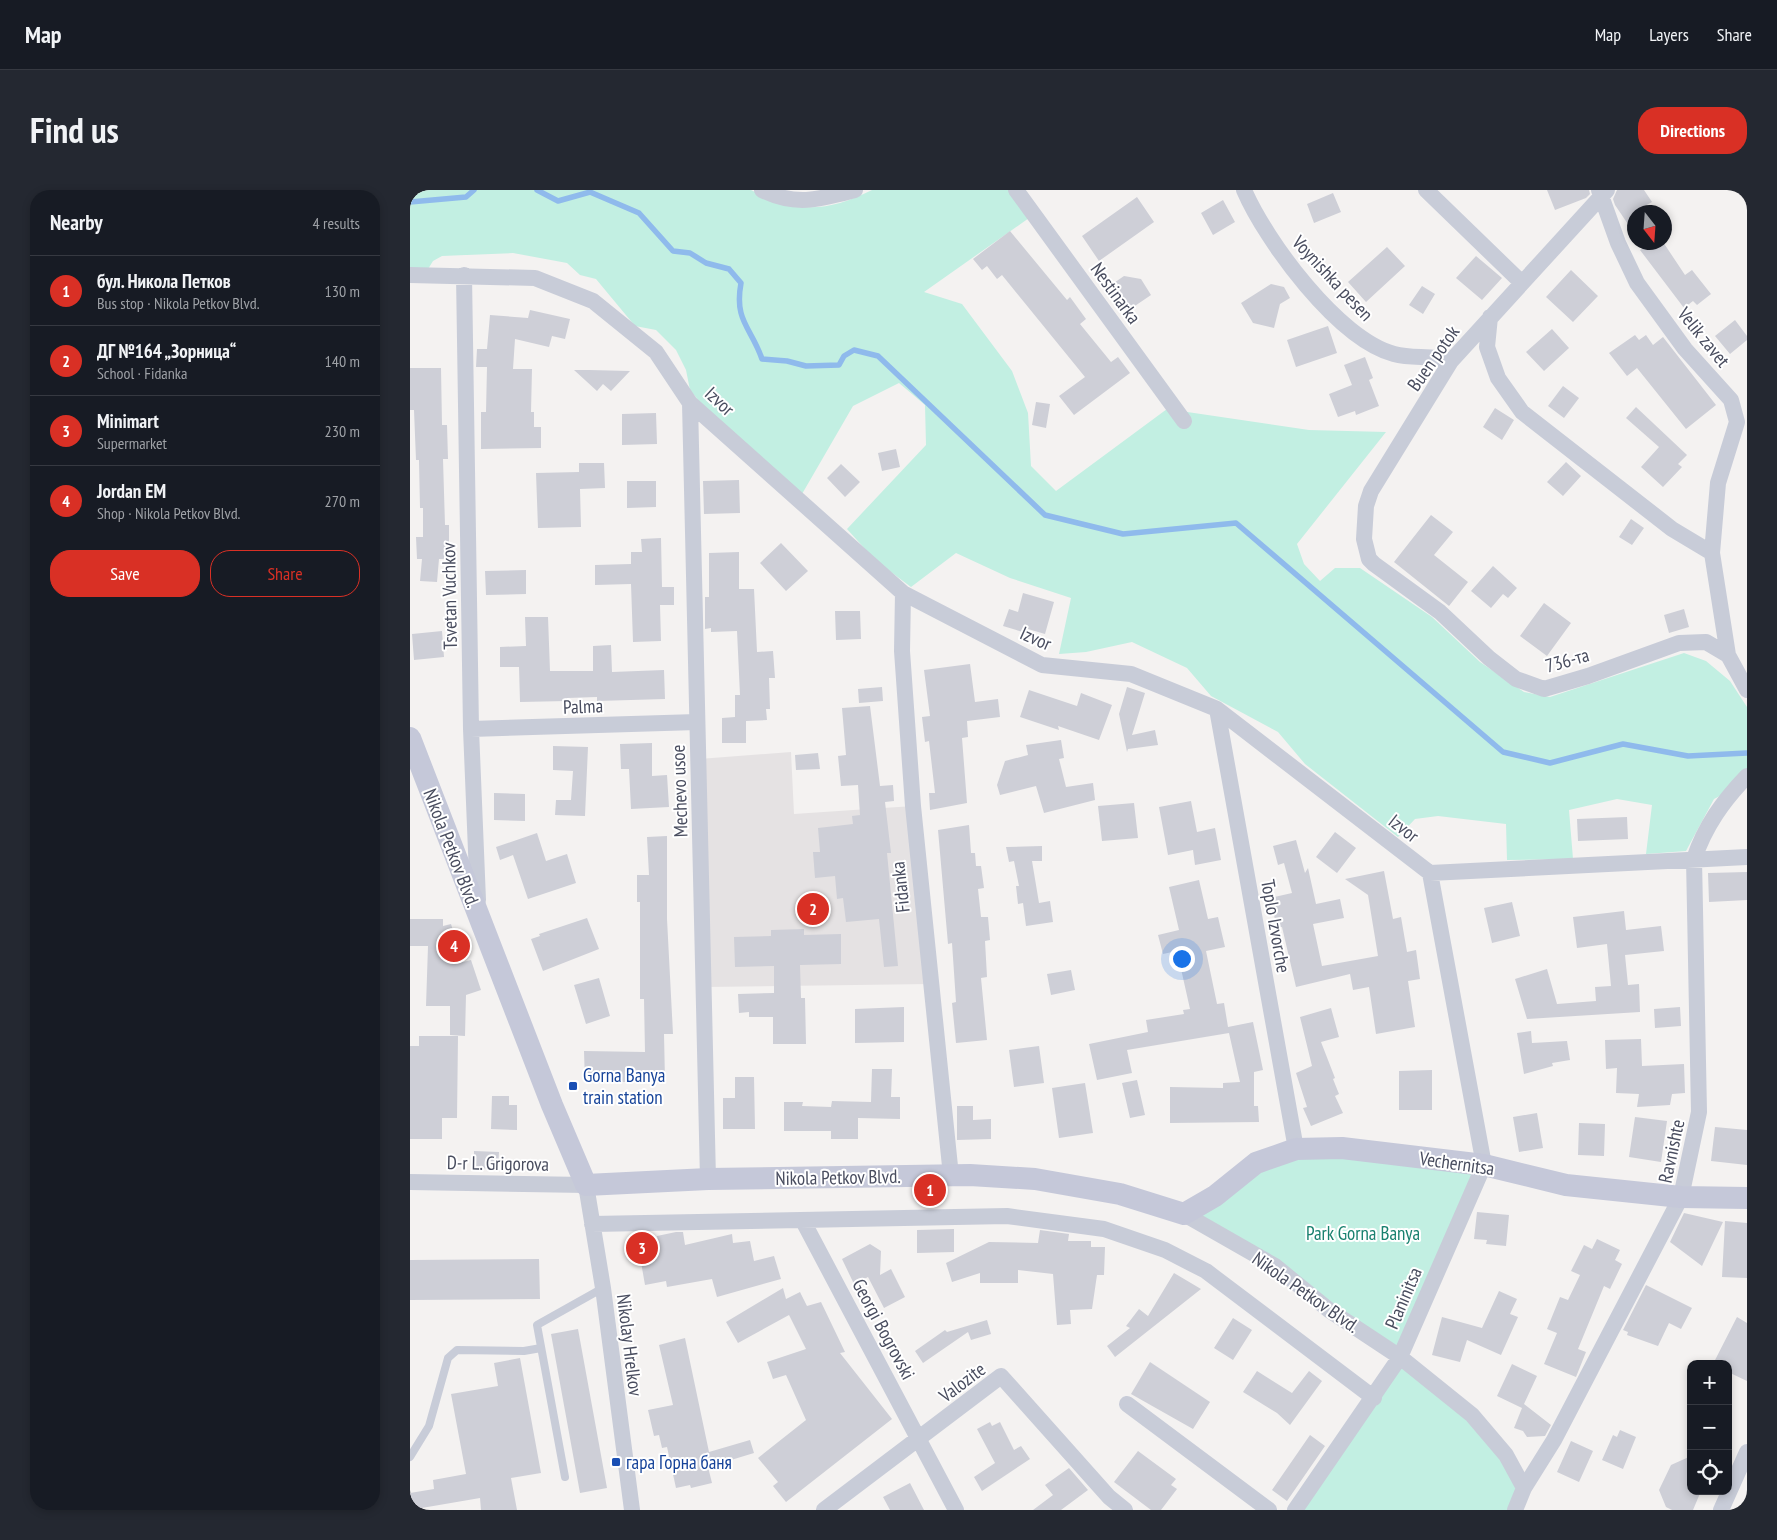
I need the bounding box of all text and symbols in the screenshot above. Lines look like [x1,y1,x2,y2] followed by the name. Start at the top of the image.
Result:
[25,19,62,50] text: Map
[1595,23,1621,46] text: Map
[1649,23,1689,46] text: Layers
[1717,23,1752,46] text: Share
[30,107,119,153] text: Find us
[1638,107,1747,154] button: Directions
[1627,205,1672,250] north arrow
[50,209,103,236] text: Nearby
[313,213,360,233] text: 4 results
[1287,230,1379,326] street label: Voynishka pesen
[1086,258,1146,328] street label: Nestinarka
[97,269,231,293] text: бул. Никола Петков
[62,281,70,301] text: 1
[325,281,360,301] text: 130 m
[97,293,260,313] text: Bus stop · Nikola Petkov Blvd.
[1672,301,1736,372] street label: Velik zavet
[1402,320,1465,395] street label: Buen potok
[97,339,236,363] text: ДГ №164 „Зорница“
[62,351,70,371] text: 2
[325,351,360,371] text: 140 m
[97,363,187,383] text: School · Fidanka
[700,381,740,421] street label: Izvor
[97,409,159,433] text: Minimart
[62,421,70,441] text: 3
[325,421,360,441] text: 230 m
[97,433,167,453] text: Supermarket
[97,479,166,503] text: Jordan EM
[62,491,70,511] text: 4
[325,491,360,511] text: 270 m
[97,503,240,523] text: Shop · Nikola Petkov Blvd.
[436,542,462,650] street label: Tsvetan Vuchkov
[50,550,200,597] button: Save
[210,550,360,597] button: Share
[1017,621,1056,656] street label: Izvor
[1542,642,1592,678] street label: 736-та
[563,693,603,719] street label: Palma
[665,744,693,838] street label: Mechevo usoe
[418,785,486,911] street label: Nikola Petkov Blvd.
[1384,809,1425,848] street label: Izvor
[885,860,915,914] street label: Fidanka
[1256,877,1296,975] street label: Toplo Izvorche
[797,890,829,928] pin: 2
[438,927,470,965] pin: 4
[1169,946,1195,972] your location
[583,1063,665,1109] place label: Gorna Banya train station
[567,1080,579,1092] marker: Gorna Banya train station
[1653,1117,1689,1185] street label: Ravnishte
[1417,1146,1496,1180] street label: Vechernitsa
[447,1150,549,1176] street label: D-r L. Grigorova
[775,1164,901,1190] street label: Nikola Petkov Blvd.
[914,1171,946,1209] pin: 1
[1306,1221,1420,1245] park label: Park Gorna Banya
[626,1229,658,1267] pin: 3
[1248,1246,1364,1338] street label: Nikola Petkov Blvd.
[1379,1263,1427,1333] street label: Planinitsa
[847,1274,921,1384] street label: Georgi Bogrovski
[612,1293,648,1398] street label: Nikolay Hrelkov
[933,1357,990,1408] street label: Valozite
[1687,1360,1732,1495] map controls
[1687,1360,1732,1405] button: +
[1687,1405,1732,1450] button: −
[626,1450,732,1474] place label: гара Горна баня
[1687,1450,1732,1495] button: locate
[610,1456,622,1468] marker: гара Горна баня

